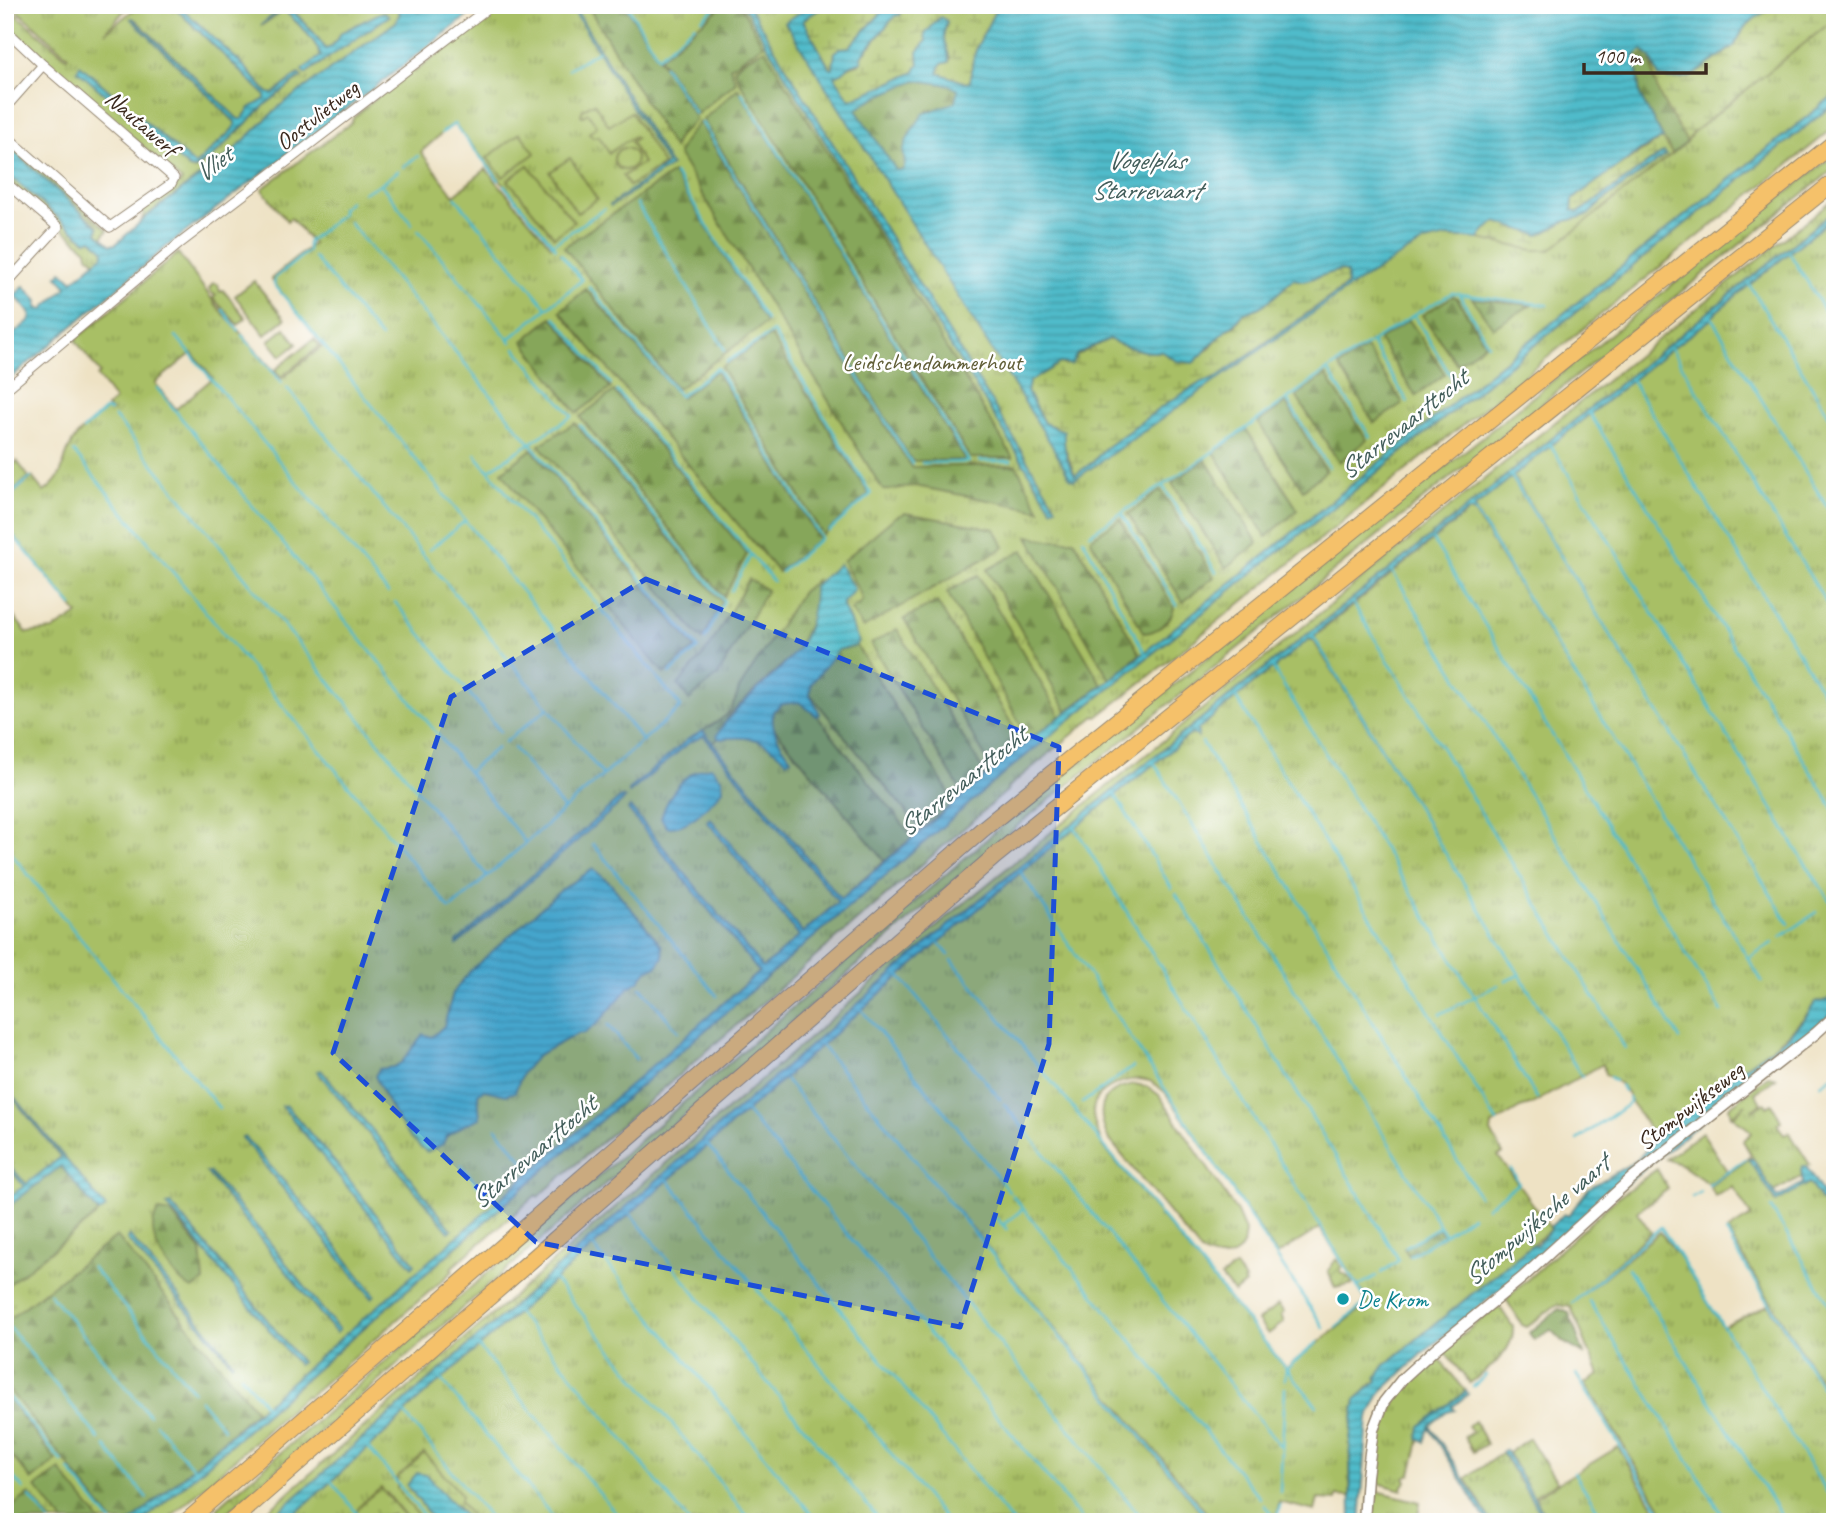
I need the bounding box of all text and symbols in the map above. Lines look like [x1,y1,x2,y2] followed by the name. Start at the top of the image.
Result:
[1584,32,1707,76] scale bar
[1595,43,1642,69] text: 100 m
[269,72,366,157] street label: Oostvlietweg
[99,83,189,166] street label: Nautawerf
[188,136,243,189] water label: Vliet
[1092,144,1207,207] water label: Vogelplas Starrevaart
[842,347,1024,377] park label: Leidschendammerhout
[1332,359,1479,486] water label: Starrevaarttocht
[891,716,1038,843] water label: Starrevaarttocht
[1630,1054,1751,1157] street label: Stompwijkseweg
[464,1085,607,1216] water label: Starrevaarttocht
[1457,1144,1621,1293] water label: Stompwijksche vaart
[1357,1284,1429,1314] place label: De Krom
[1335,1291,1351,1307] marker: De Krom

